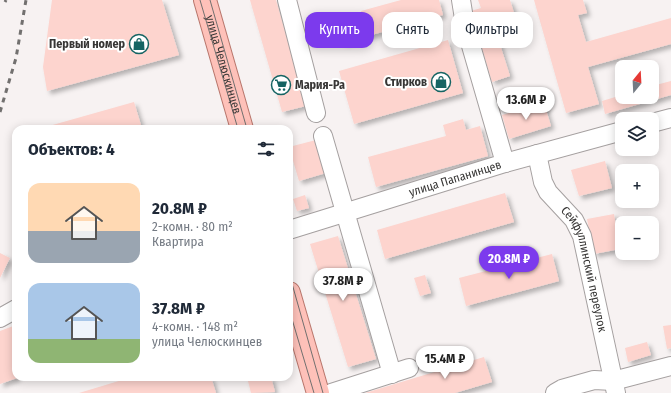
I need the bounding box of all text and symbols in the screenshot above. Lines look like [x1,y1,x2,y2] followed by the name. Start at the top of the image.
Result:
[305,12,374,48] chip: Купить
[382,12,443,48] chip: Снять
[451,12,533,48] chip: Фильтры
[203,14,244,115] street label: улица Челюскинцев
[128,33,150,55] shop icon: Первый номер
[49,37,125,51] place label: Первый номер
[615,60,659,104] north arrow
[615,60,659,260] map controls
[430,71,452,93] shop icon: Стирков
[270,74,292,96] supermarket icon: Мария-Ра
[385,75,427,89] place label: Стирков
[295,78,345,92] place label: Мария-Ра
[489,87,563,121] pin: 13.6M ₽
[506,92,546,107] text: 13.6M ₽
[615,112,659,156] button: layers
[255,138,277,160] icon: filters
[28,139,115,160] text: Объектов: 4
[407,158,503,199] street label: улица Папанинцев
[615,164,659,208] button: +
[152,198,207,219] text: 20.8M ₽
[60,199,108,247] icon: home
[558,204,610,334] street label: Сейфуллинский переулок
[615,216,659,260] button: −
[152,219,233,234] text: 2-комн. · 80 m²
[152,234,204,249] text: Квартира
[472,246,546,280] pin: 20.8M ₽
[488,251,530,266] text: 20.8M ₽
[306,268,380,302] pin: 37.8M ₽
[323,273,363,288] text: 37.8M ₽
[152,298,205,319] text: 37.8M ₽
[60,299,108,347] icon: home
[152,319,238,334] text: 4-комн. · 148 m²
[152,334,262,349] text: улица Челюскинцев
[408,346,482,380] pin: 15.4M ₽
[425,351,465,366] text: 15.4M ₽

